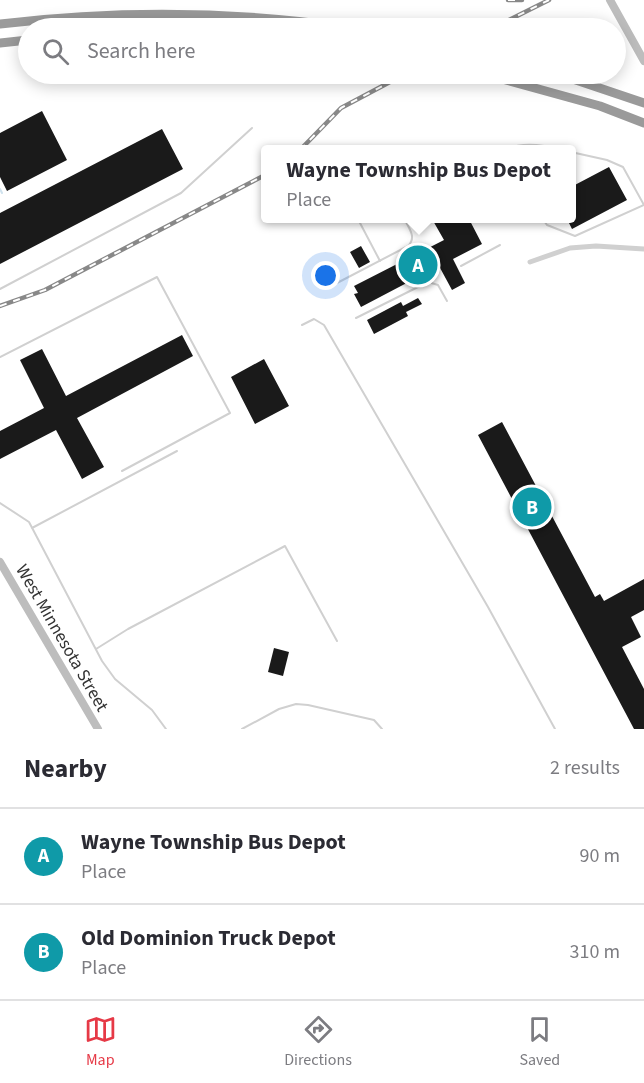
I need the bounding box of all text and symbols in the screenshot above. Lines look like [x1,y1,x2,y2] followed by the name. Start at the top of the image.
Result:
[18,18,626,84] search box
[39,35,72,68] icon: search
[87,35,195,67] text: Search here
[261,145,576,223] popup
[286,154,551,186] text: Wayne Township Bus Depot
[286,186,331,214] text: Place
[398,242,438,288] pin: A
[311,261,340,290] your location
[512,484,552,530] pin: B
[10,560,114,716] street label: West Minnesota Street
[24,750,107,787] text: Nearby
[550,754,620,782] text: 2 results
[81,826,346,858] text: Wayne Township Bus Depot
[38,842,49,870] text: A
[580,842,620,870] text: 90 m
[81,858,126,886] text: Place
[81,922,336,954] text: Old Dominion Truck Depot
[37,938,50,966] text: B
[570,938,620,966] text: 310 m
[81,954,126,982] text: Place
[84,1013,117,1071] tab: Map
[284,1013,352,1071] tab: Directions
[519,1013,560,1071] tab: Saved

